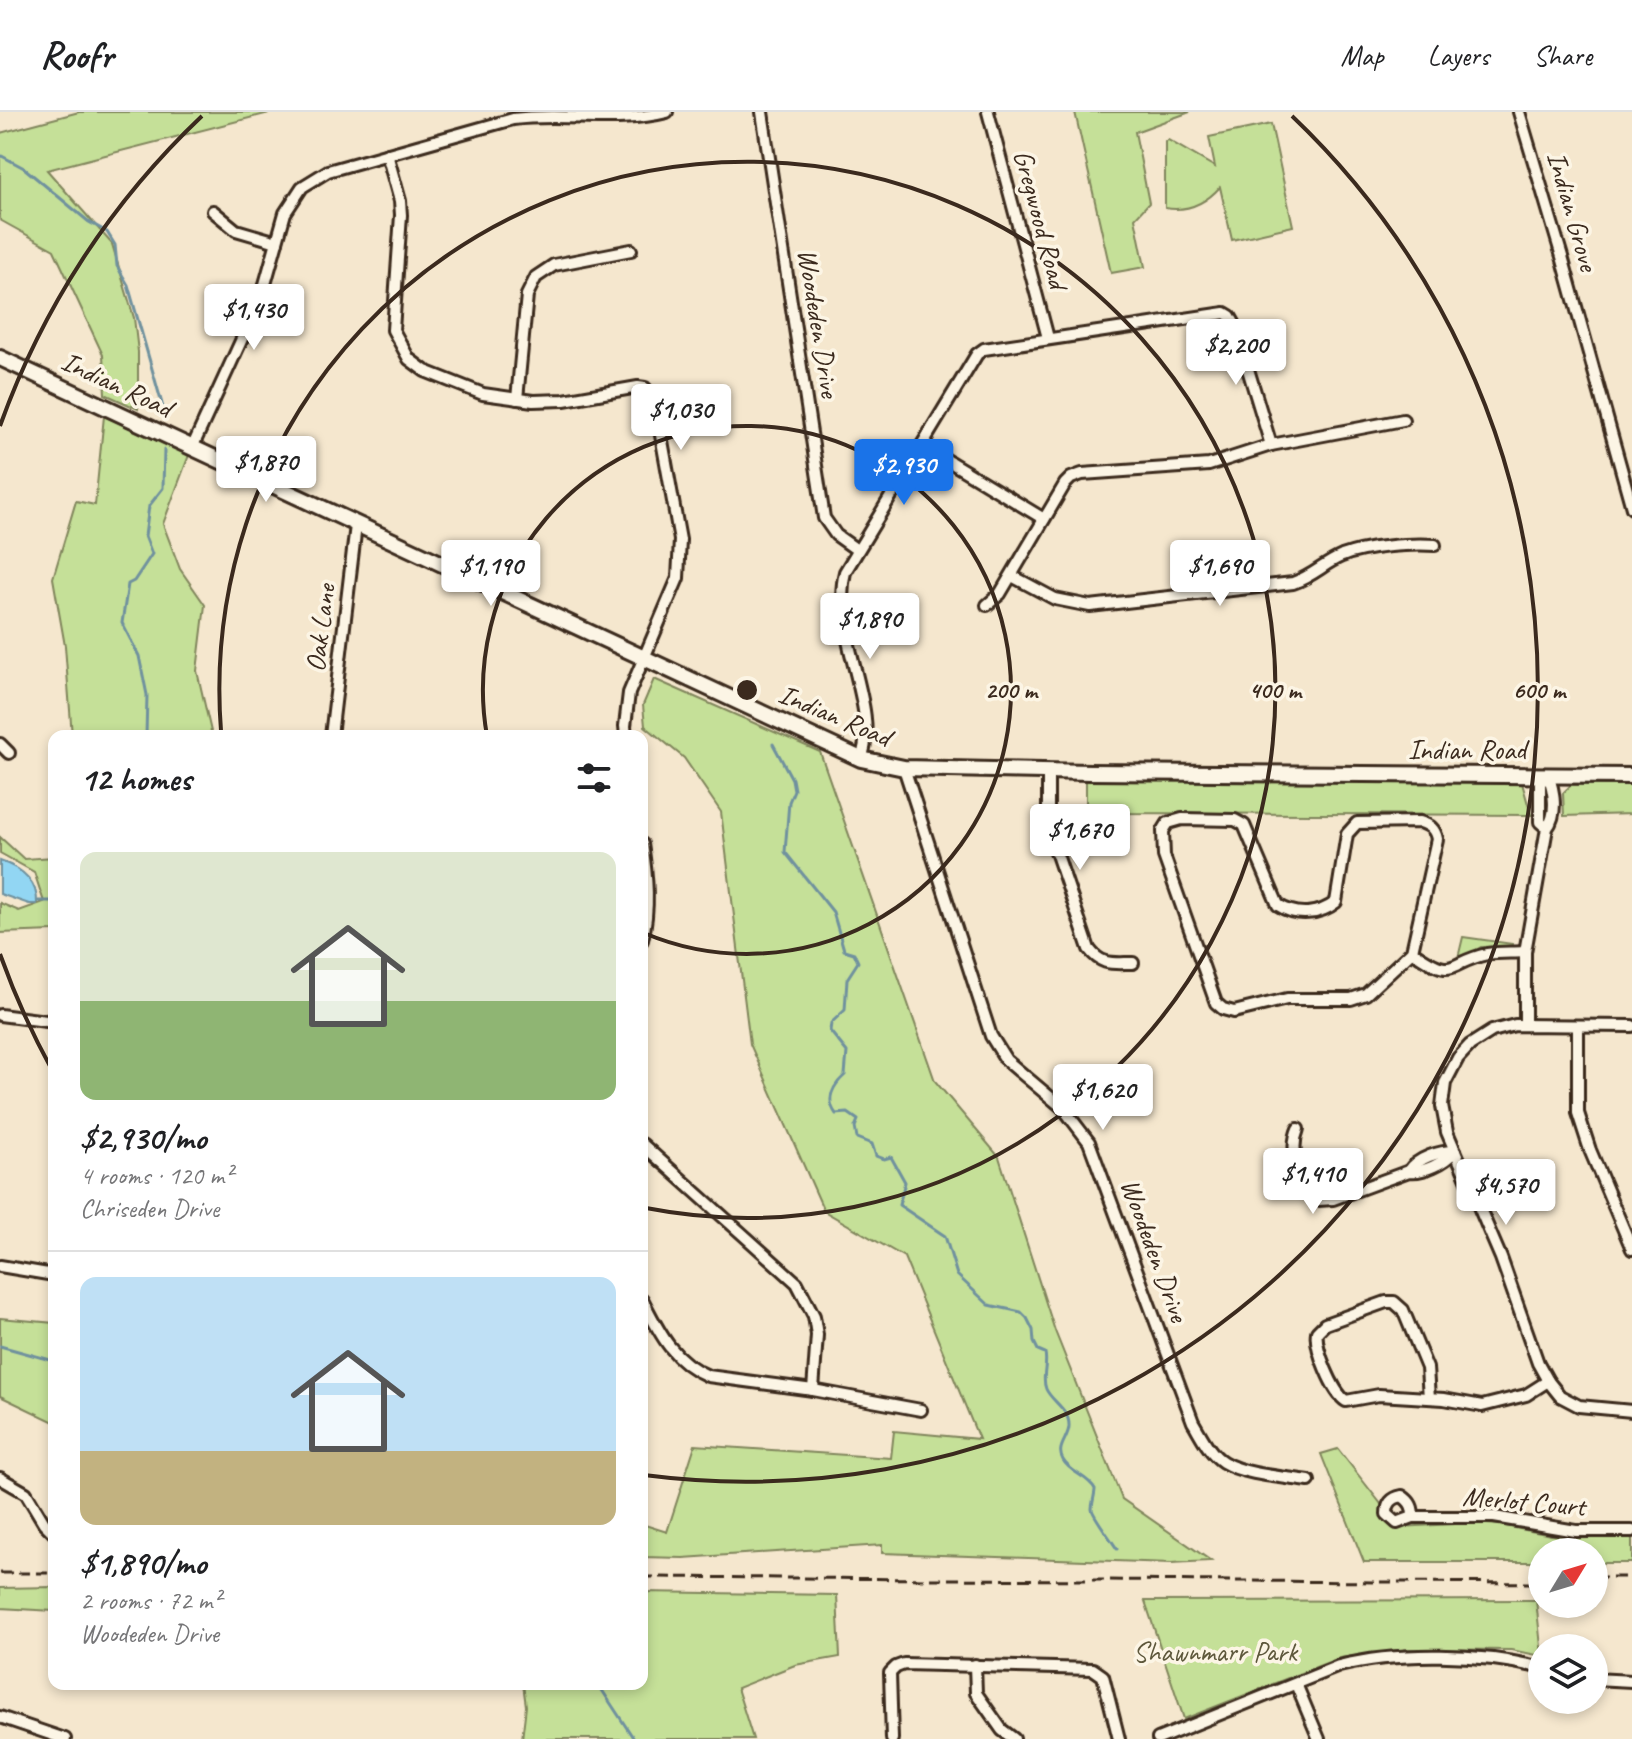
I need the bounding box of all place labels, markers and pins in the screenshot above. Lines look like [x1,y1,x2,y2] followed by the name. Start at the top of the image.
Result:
[189,284,319,352] pin: $1,430
[1171,319,1301,387] pin: $2,200
[616,384,746,452] pin: $1,030
[201,436,331,504] pin: $1,870
[839,439,969,507] pin: $2,930
[426,540,556,608] pin: $1,190
[1155,540,1285,608] pin: $1,690
[805,593,935,661] pin: $1,890
[733,676,761,704] centre of rings
[1015,804,1145,872] pin: $1,670
[1038,1064,1168,1132] pin: $1,620
[1248,1148,1378,1216] pin: $1,410
[1441,1159,1571,1227] pin: $4,570

